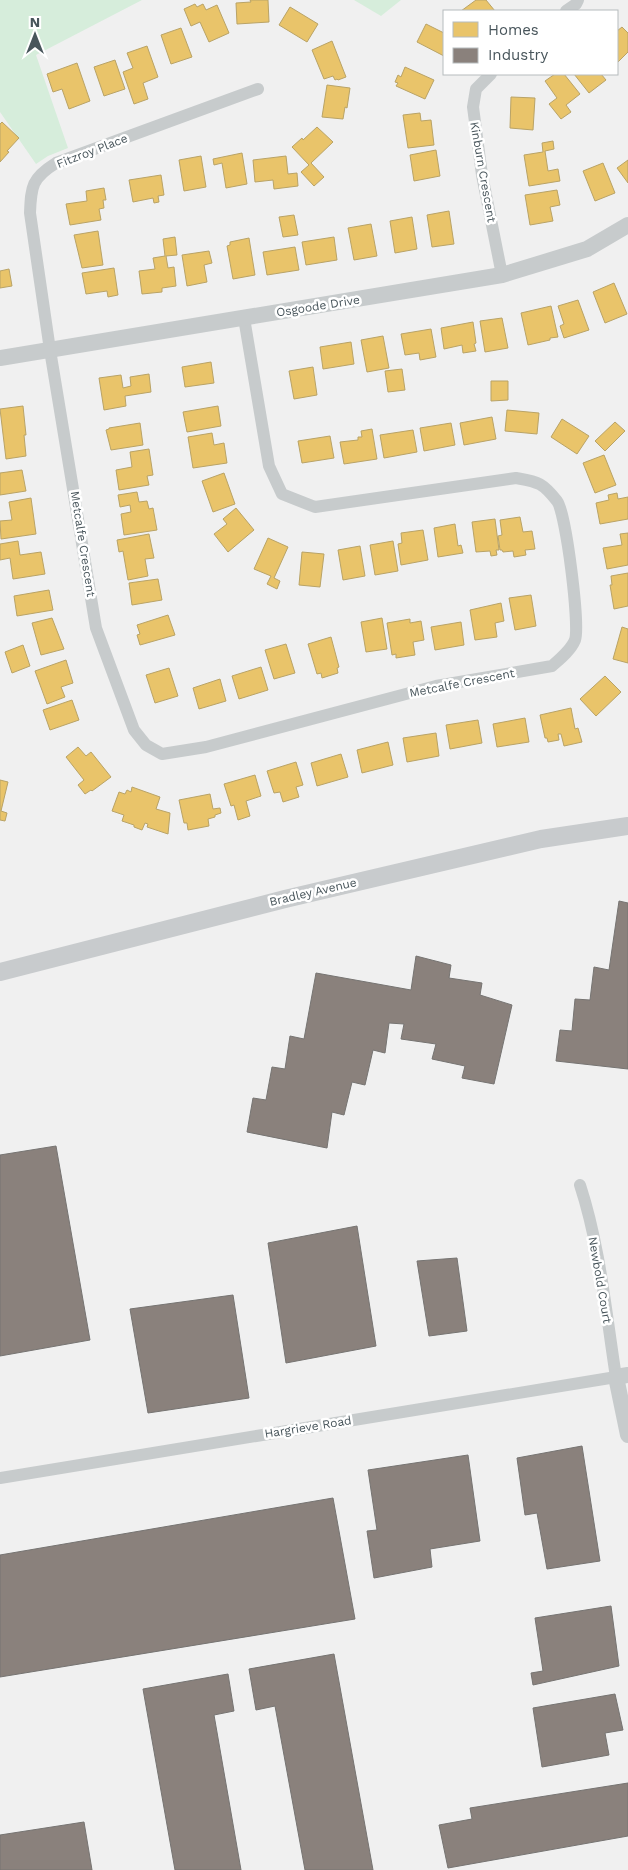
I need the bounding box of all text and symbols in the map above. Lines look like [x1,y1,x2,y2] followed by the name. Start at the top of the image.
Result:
[10,10,60,60] north arrow
[443,10,618,75] legend
[30,14,40,30] text: N
[488,21,539,39] text: Homes
[488,46,549,64] text: Industry
[467,121,499,223] street label: Kinburn Crescent
[54,131,130,171] street label: Fitzroy Place
[275,292,361,320] street label: Osgoode Drive
[68,490,98,598] street label: Metcalfe Crescent
[408,666,516,700] street label: Metcalfe Crescent
[268,875,358,909] street label: Bradley Avenue
[585,1235,615,1325] street label: Newbold Court
[263,1413,353,1441] street label: Hargrieve Road

